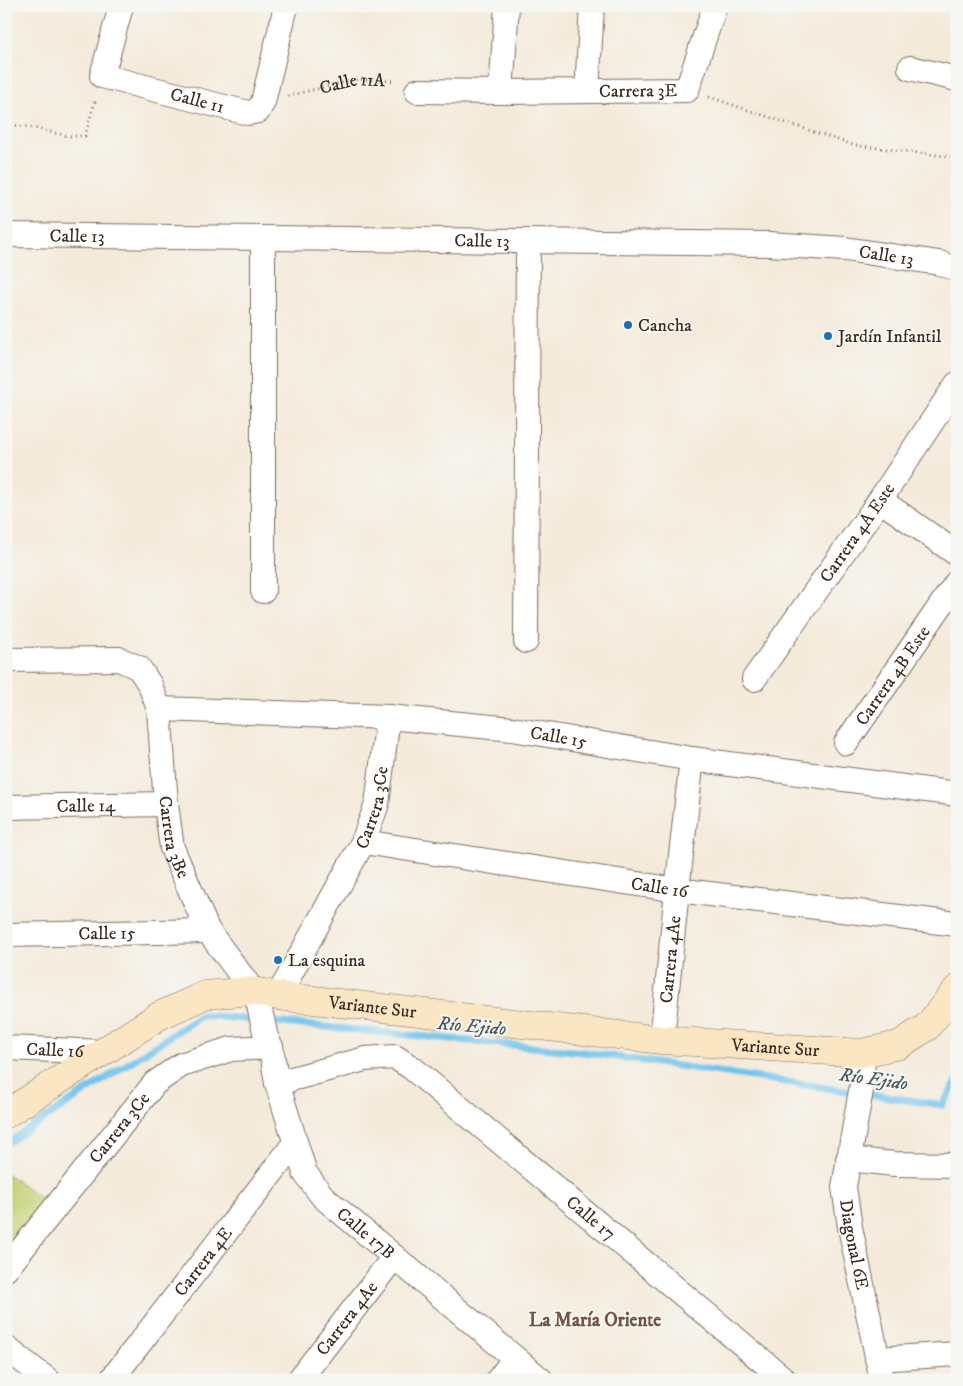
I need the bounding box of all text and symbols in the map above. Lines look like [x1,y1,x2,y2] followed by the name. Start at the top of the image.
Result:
[317,69,386,100] street label: Calle 11A
[599,80,677,103] street label: Carrera 3E
[168,84,227,119] street label: Calle 11
[49,226,105,248] street label: Calle 13
[454,230,510,253] street label: Calle 13
[857,241,915,271] street label: Calle 13
[638,315,692,337] place label: Cancha
[622,319,634,331] marker: Cancha
[836,326,942,348] place label: Jardín Infantil
[822,330,834,342] marker: Jardín Infantil
[815,479,900,587] street label: Carrera 4A Este
[851,622,935,730] street label: Carrera 4B Este
[528,722,589,753] street label: Calle 15
[351,765,394,853] street label: Carrera 3Ce
[56,795,116,818] street label: Calle 14
[153,795,194,882] street label: Carrera 3Be
[629,873,690,903] street label: Calle 16
[656,915,686,1004] street label: Carrera 4Ae
[78,922,136,946] street label: Calle 15
[288,950,366,972] place label: La esquina
[272,954,284,966] marker: La esquina
[326,992,418,1024] street label: Variante Sur
[436,1012,507,1041] water label: Río Ejido
[730,1034,820,1062] street label: Variante Sur
[26,1039,85,1063] street label: Calle 16
[837,1063,910,1096] water label: Río Ejido
[85,1088,155,1168] street label: Carrera 3Ce
[561,1192,620,1246] street label: Calle 17
[834,1198,873,1292] street label: Diagonal 6E
[332,1203,399,1264] street label: Calle 17B
[170,1223,238,1301] street label: Carrera 4E
[312,1277,383,1360] street label: Carrera 4Ae
[529,1309,661,1332] district label: La María Oriente

